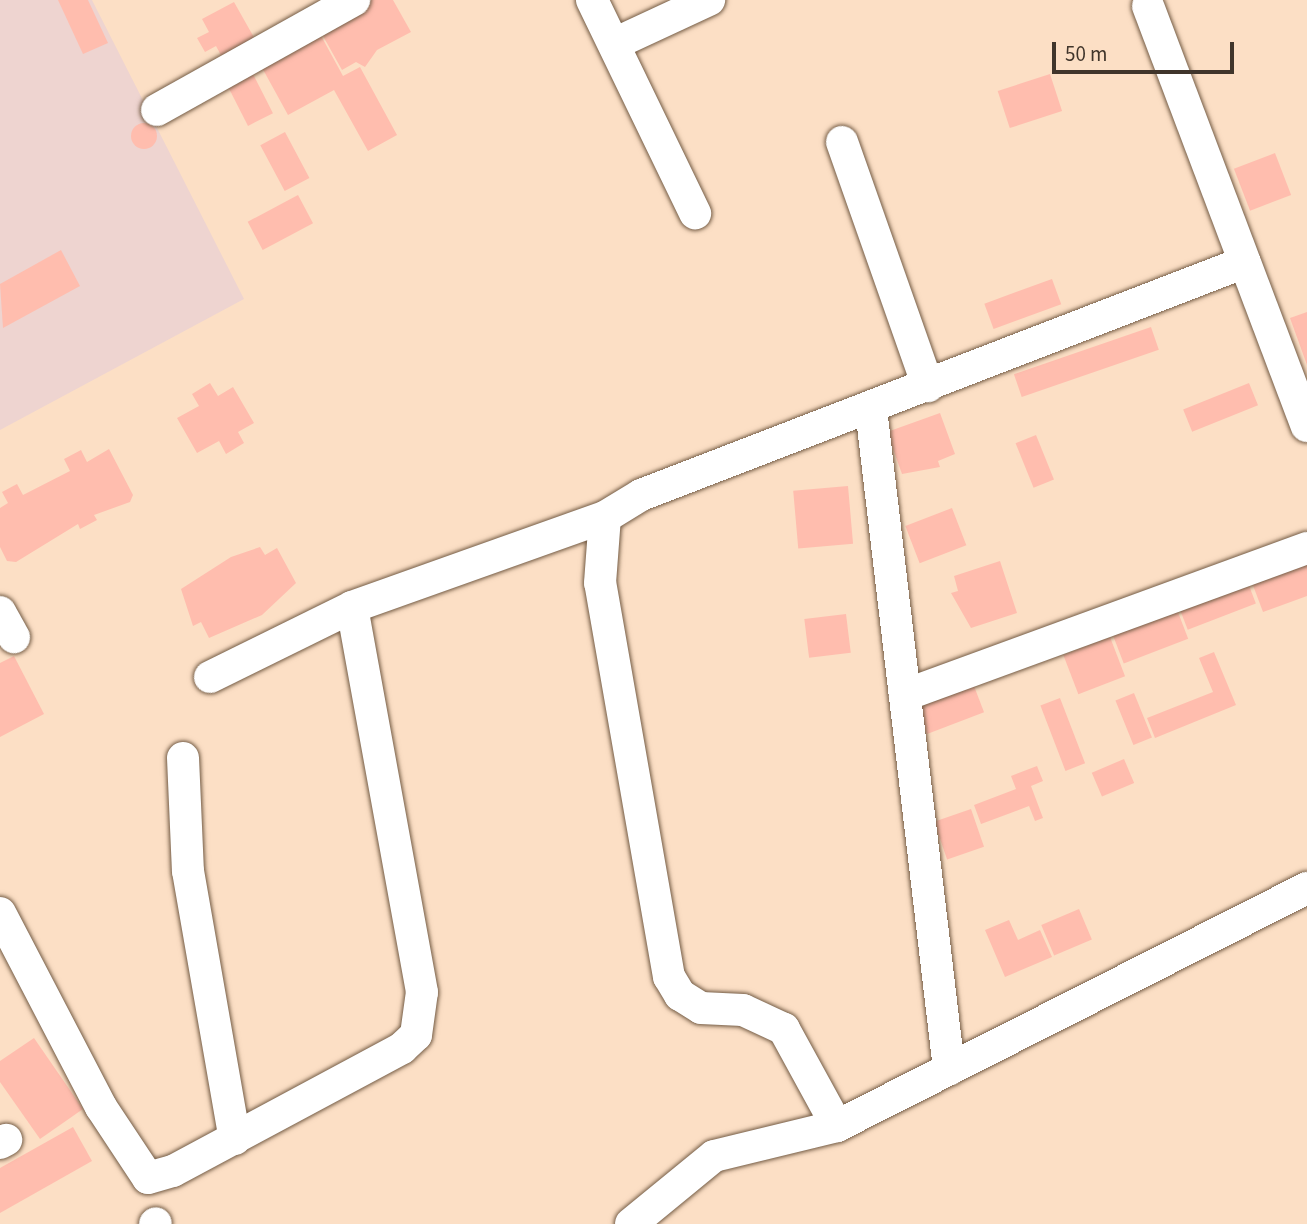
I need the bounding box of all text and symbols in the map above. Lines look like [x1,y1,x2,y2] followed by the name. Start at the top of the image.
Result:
[1055,28,1237,72] scale bar
[1065,39,1107,69] text: 50 m

